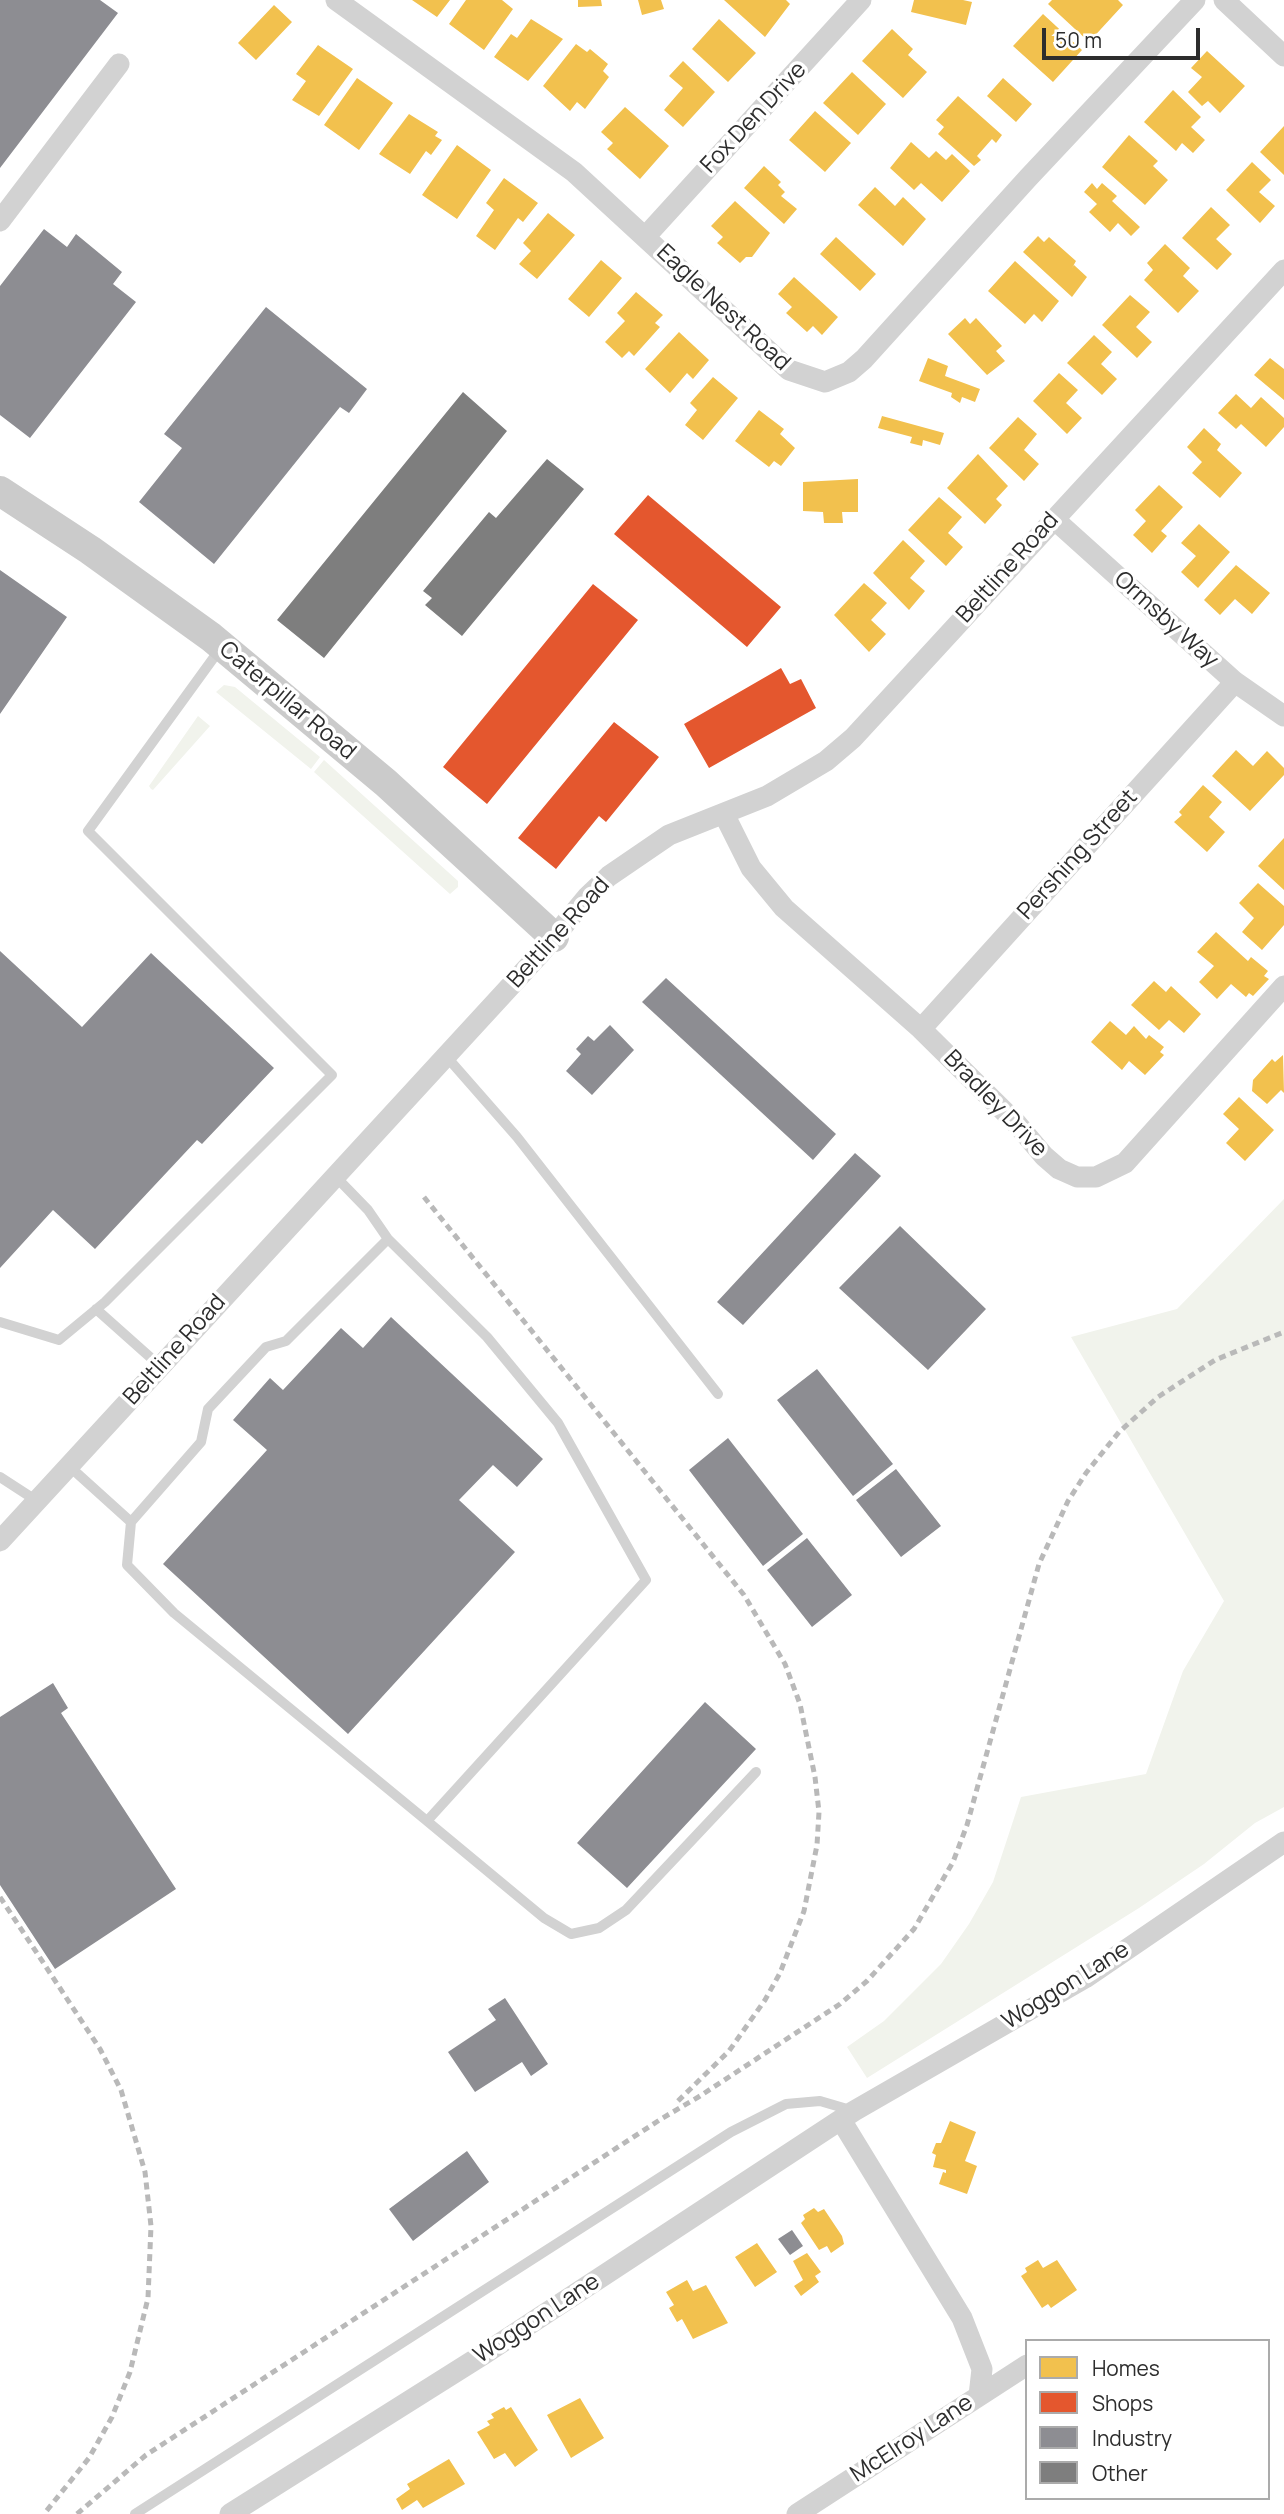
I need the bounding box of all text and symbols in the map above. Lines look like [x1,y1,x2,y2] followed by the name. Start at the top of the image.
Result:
[1046,14,1204,58] scale bar
[1055,26,1102,54] text: 50 m
[696,57,812,179] street label: Fox Den Drive
[651,239,795,377] street label: Eagle Nest Road
[951,507,1065,629] street label: Beltline Road
[1108,566,1224,674] street label: Ormsby Way
[213,636,361,766] street label: Caterpillar Road
[1012,784,1144,926] street label: Pershing Street
[502,872,616,994] street label: Beltline Road
[937,1045,1053,1163] street label: Bradley Drive
[118,1289,232,1411] street label: Beltline Road
[997,1936,1135,2036] street label: Woggon Lane
[469,2268,605,2370] street label: Woggon Lane
[1025,2339,1270,2500] legend
[1092,2354,1160,2382] text: Homes
[846,2389,978,2489] street label: McElroy Lane
[1092,2389,1153,2417] text: Shops
[1092,2424,1172,2452] text: Industry
[1092,2459,1148,2487] text: Other

